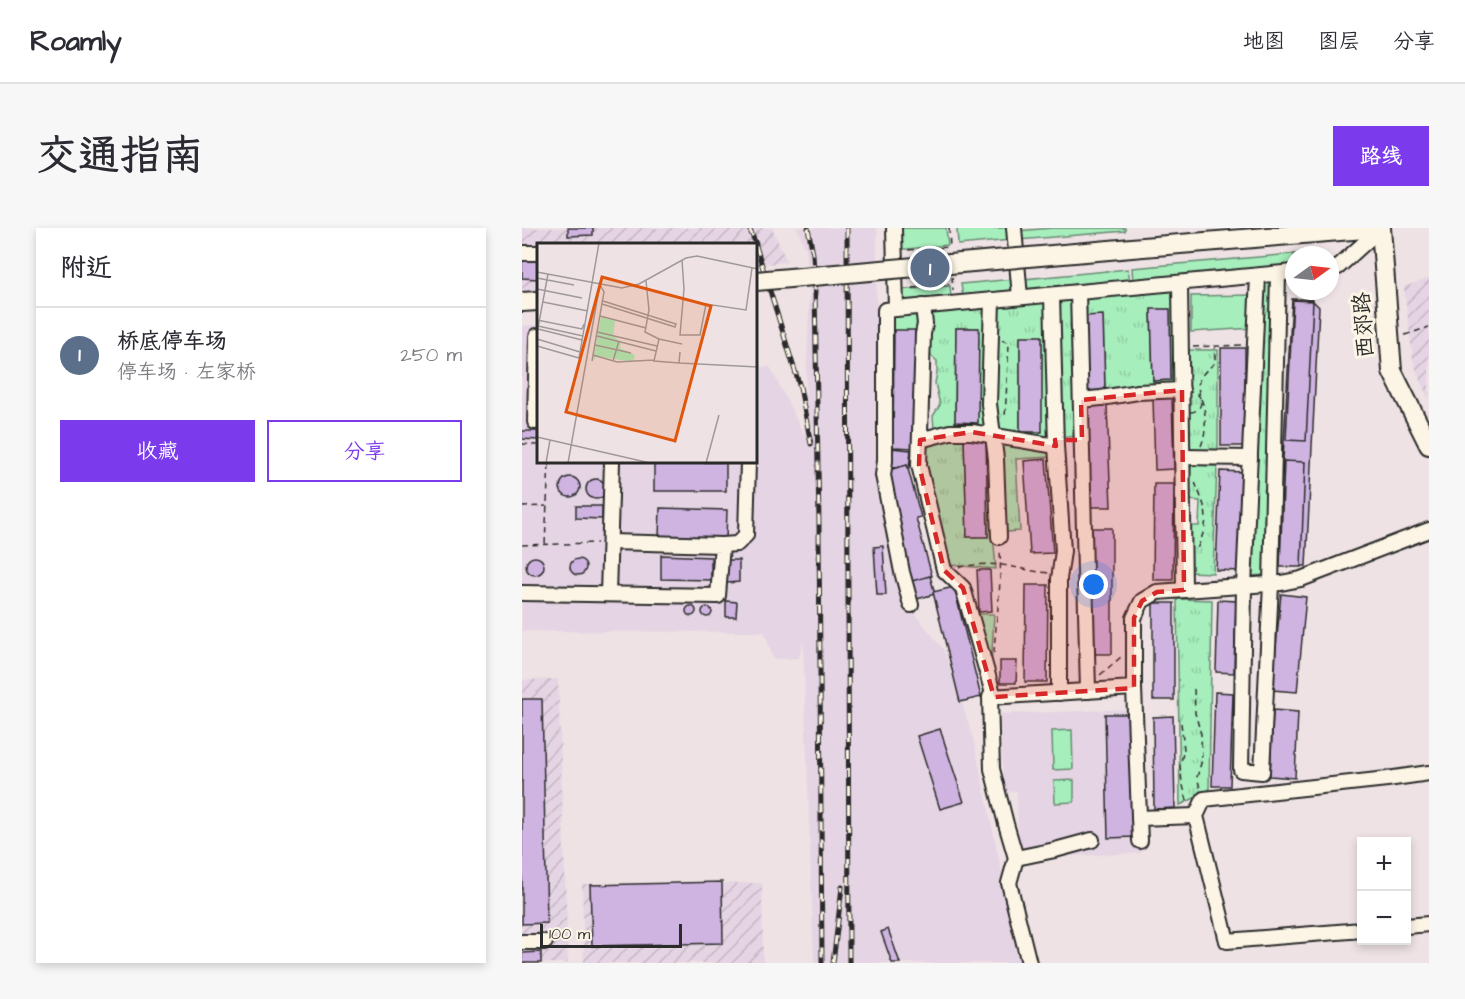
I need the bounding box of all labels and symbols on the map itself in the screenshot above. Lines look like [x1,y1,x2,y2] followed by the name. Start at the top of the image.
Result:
[537,243,758,464] inset map
[910,246,950,291] pin: 1
[1285,246,1339,300] north arrow
[1346,291,1382,359] street label: 西郊路
[1079,570,1108,599] your location
[540,921,682,948] scale bar

